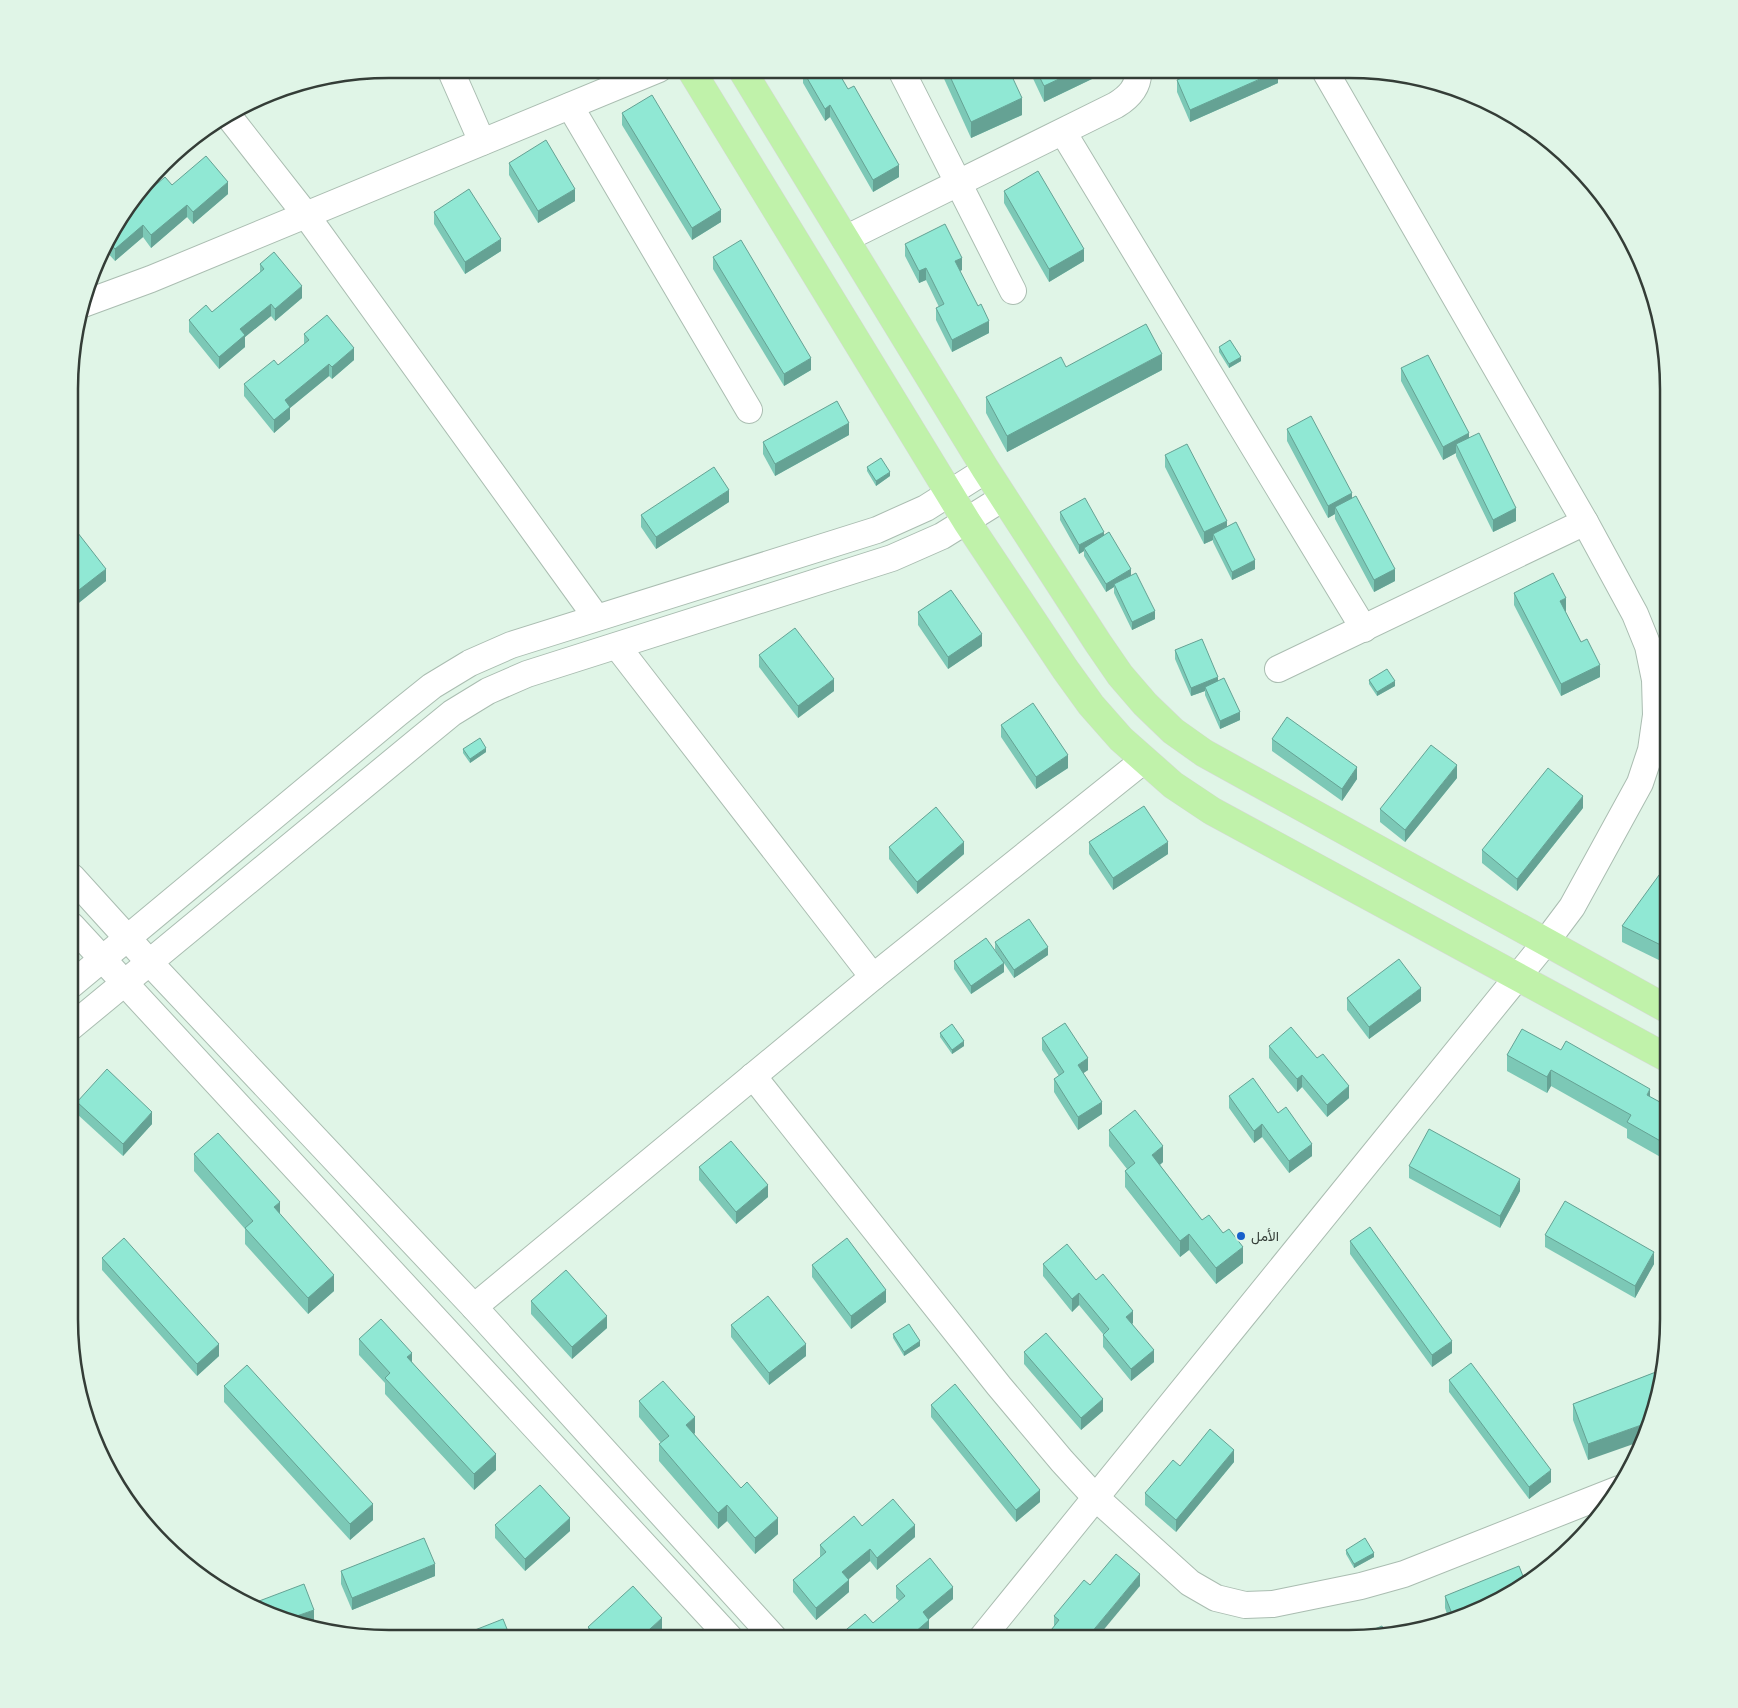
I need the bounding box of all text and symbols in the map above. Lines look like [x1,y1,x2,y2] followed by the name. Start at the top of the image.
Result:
[1251,1227,1279,1245] place label: الأمل
[1235,1230,1247,1242] marker: الأمل

